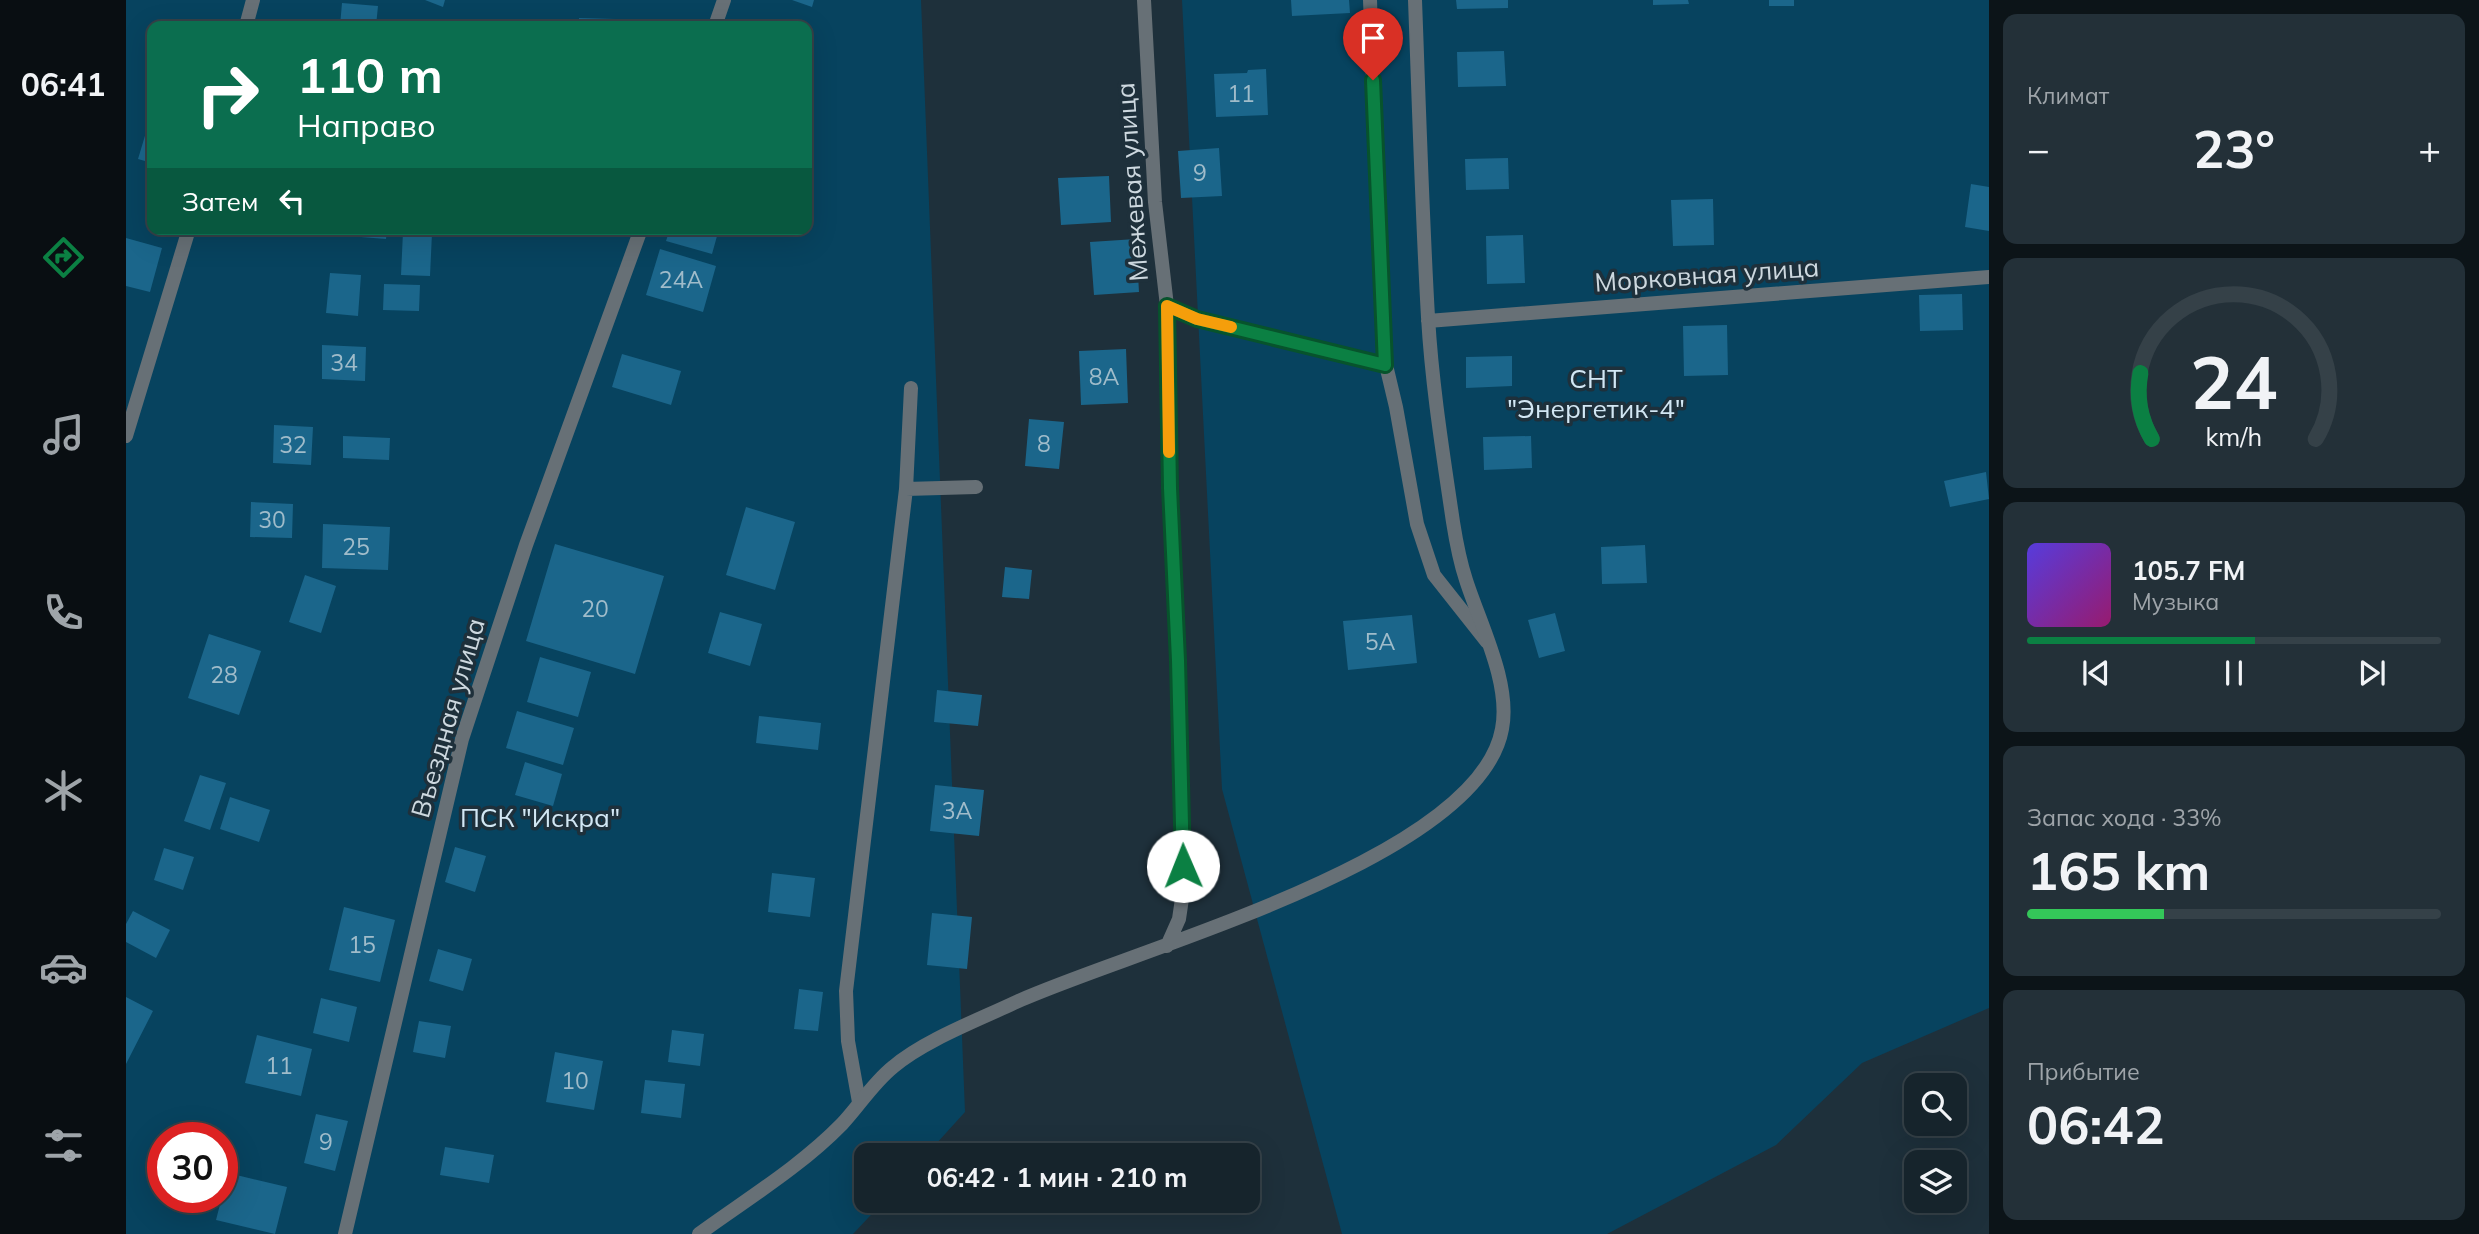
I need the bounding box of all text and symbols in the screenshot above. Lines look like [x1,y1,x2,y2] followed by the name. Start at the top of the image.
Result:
[1343,8,1403,80] pin
[1354,19,1392,57] icon: arrive
[297,44,443,105] text: 110 m
[182,49,273,140] icon: right
[21,64,105,104] text: 06:41
[1227,79,1255,108] house number: 11
[1108,81,1155,283] street label: Межевая улица
[2027,81,2109,110] text: Климат
[297,105,436,145] text: Направо
[2193,116,2275,181] text: 23°
[2027,125,2050,173] text: −
[2418,125,2441,173] text: +
[1193,158,1207,187] house number: 9
[273,182,311,220] icon: left
[182,185,259,218] text: Затем
[39,233,88,282] icon: directions
[1594,250,1820,299] street label: Морковная улица
[659,265,703,294] house number: 24А
[2190,336,2278,427] text: 24
[330,348,358,377] house number: 34
[1089,362,1119,391] house number: 8А
[1507,362,1685,425] park label: СНТ "Энергетик-4"
[39,410,88,459] icon: music
[2206,421,2262,452] text: km/h
[1037,429,1051,458] house number: 8
[279,430,307,459] house number: 32
[258,505,286,534] house number: 30
[342,532,370,561] house number: 25
[2132,554,2245,587] text: 105.7 FM
[2132,587,2219,616] text: Музыка
[39,588,88,637] icon: phone
[581,594,609,623] house number: 20
[403,614,492,821] street label: Въездная улица
[1365,627,1395,656] house number: 5А
[2077,654,2115,692] icon: previous
[2215,654,2253,692] icon: pause
[2353,654,2391,692] icon: next
[210,660,238,689] house number: 28
[39,766,88,815] icon: climate
[942,796,972,825] house number: 3А
[460,801,620,834] park label: ПСК "Искра"
[2027,803,2222,832] text: Запас хода · 33%
[1146,829,1220,903] position arrow
[2027,838,2210,903] text: 165 km
[348,930,376,959] house number: 15
[39,943,88,992] icon: car
[265,1051,293,1080] house number: 11
[2027,1057,2140,1086] text: Прибытие
[561,1066,589,1095] house number: 10
[1904,1073,1967,1213] map controls
[1904,1073,1967,1136] button: search
[2027,1092,2165,1157] text: 06:42
[39,1121,88,1170] icon: filters
[147,1122,238,1213] speed limit sign: 30
[319,1127,333,1156] house number: 9
[1904,1150,1967,1213] button: layers
[927,1161,1187,1194] text: 06:42 · 1 мин · 210 m

